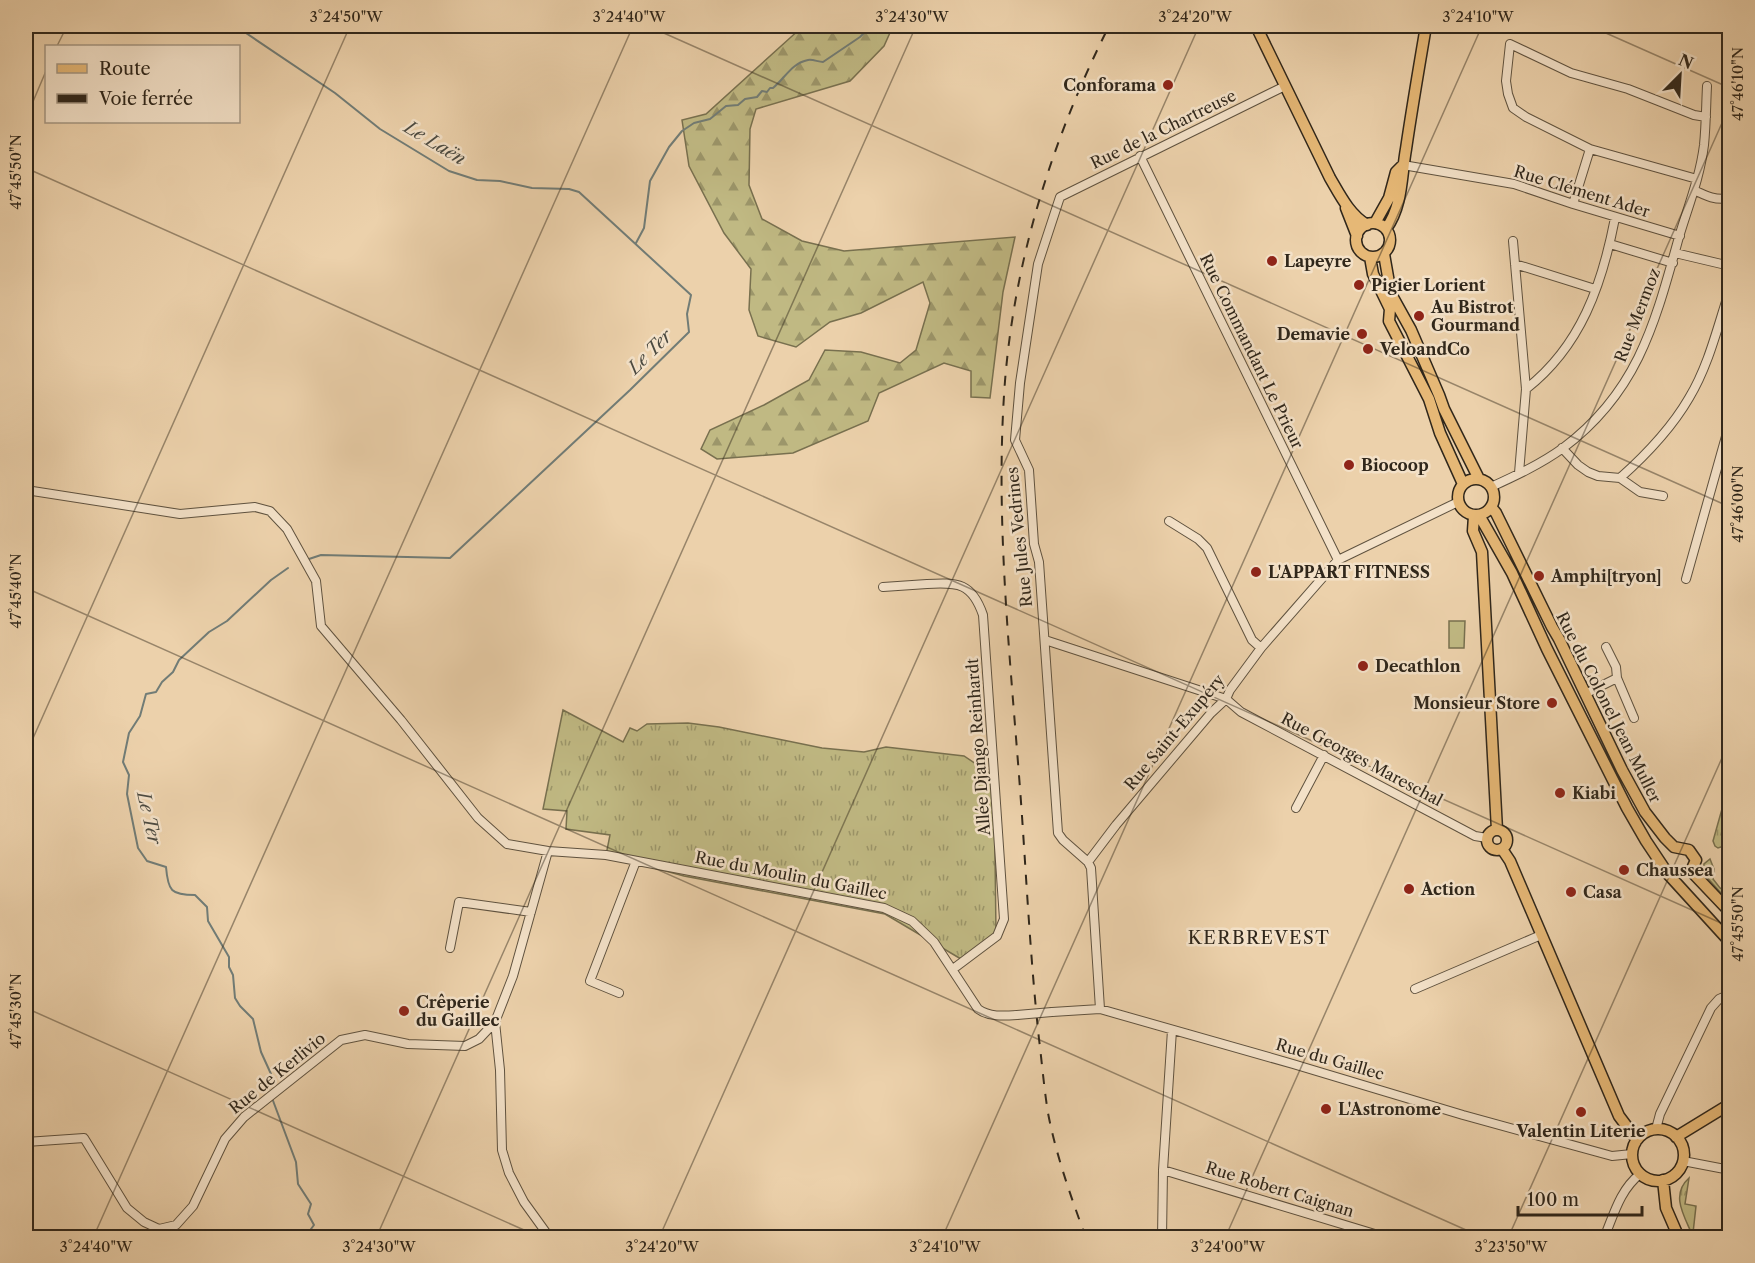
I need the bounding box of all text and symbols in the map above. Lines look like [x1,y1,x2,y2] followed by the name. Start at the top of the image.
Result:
[309,7,383,26] text: 3°24'50"W
[592,7,666,26] text: 3°24'40"W
[875,7,949,26] text: 3°24'30"W
[1158,7,1232,26] text: 3°24'20"W
[1442,7,1514,26] text: 3°24'10"W
[45,45,240,123] legend
[1650,45,1710,105] north arrow
[1728,47,1747,121] text: 47°46'10"N
[1676,49,1697,73] text: N
[99,58,151,80] text: Route
[1063,75,1157,95] place label: Conforama
[1161,78,1175,92] marker: Conforama
[1087,85,1239,173] street label: Rue de la Chartreuse
[98,88,193,110] text: Voie ferrée
[399,115,470,170] water label: Le Laën
[6,134,25,210] text: 47°45'50"N
[1512,161,1653,221] street label: Rue Clément Ader
[1196,250,1308,452] street label: Rue Commandant Le Prieur
[1284,251,1352,271] place label: Lapeyre
[1265,254,1279,268] marker: Lapeyre
[1610,265,1664,365] street label: Rue Mermoz
[1371,275,1486,295] place label: Pigier Lorient
[1352,278,1366,292] marker: Pigier Lorient
[1430,297,1520,335] place label: Au Bistrot Gourmand
[1412,309,1426,323] marker: Au Bistrot Gourmand
[622,324,678,380] water label: Le Ter
[1277,324,1350,344] place label: Demavie
[1355,327,1369,341] marker: Demavie
[1379,339,1470,359] place label: VeloandCo
[1361,342,1375,356] marker: VeloandCo
[1361,455,1429,475] place label: Biocoop
[1342,458,1356,472] marker: Biocoop
[1728,465,1747,543] text: 47°46'00"N
[1002,466,1036,608] street label: Rue Jules Vedrines
[6,553,25,629] text: 47°45'40"N
[1268,562,1430,582] place label: L'APPART FITNESS
[1249,565,1263,579] marker: L'APPART FITNESS
[1550,566,1662,586] place label: Amphi[tryon]
[1532,569,1546,583] marker: Amphi[tryon]
[1552,608,1666,806] street label: Rue du Colonel Jean Muller
[1375,656,1461,676] place label: Decathlon
[962,657,994,837] street label: Allée Django Reinhardt
[1356,659,1370,673] marker: Decathlon
[1120,669,1229,794] street label: Rue Saint-Exupéry
[1413,693,1540,713] place label: Monsieur Store
[1545,696,1559,710] marker: Monsieur Store
[1278,708,1446,810] street label: Rue Georges Mareschal
[1572,783,1616,803] place label: Kiabi
[1553,786,1567,800] marker: Kiabi
[132,787,166,848] water label: Le Ter
[693,847,889,903] street label: Rue du Moulin du Gaillec
[1636,860,1714,880] place label: Chaussea
[1617,863,1631,877] marker: Chaussea
[1420,879,1475,899] place label: Action
[1402,882,1416,896] marker: Action
[1583,882,1623,902] place label: Casa
[1564,885,1578,899] marker: Casa
[1728,886,1747,962] text: 47°45'50"N
[1188,927,1330,949] district label: KERBREVEST
[6,973,25,1049] text: 47°45'30"N
[416,992,500,1030] place label: Crêperie du Gaillec
[397,1004,411,1018] marker: Crêperie du Gaillec
[225,1028,329,1118] street label: Rue de Kerlivio
[1274,1034,1386,1084] street label: Rue du Gaillec
[1338,1099,1441,1119] place label: L'Astronome
[1319,1102,1333,1116] marker: L'Astronome
[1574,1105,1588,1119] marker: Valentin Literie
[1515,1121,1646,1141] place label: Valentin Literie
[1203,1157,1357,1221] street label: Rue Robert Caignan
[1518,1179,1642,1217] scale bar
[1527,1189,1579,1211] text: 100 m
[59,1237,133,1256] text: 3°24'40"W
[342,1237,416,1256] text: 3°24'30"W
[625,1237,699,1256] text: 3°24'20"W
[909,1237,981,1256] text: 3°24'10"W
[1191,1237,1266,1256] text: 3°24'00"W
[1475,1237,1548,1256] text: 3°23'50"W

